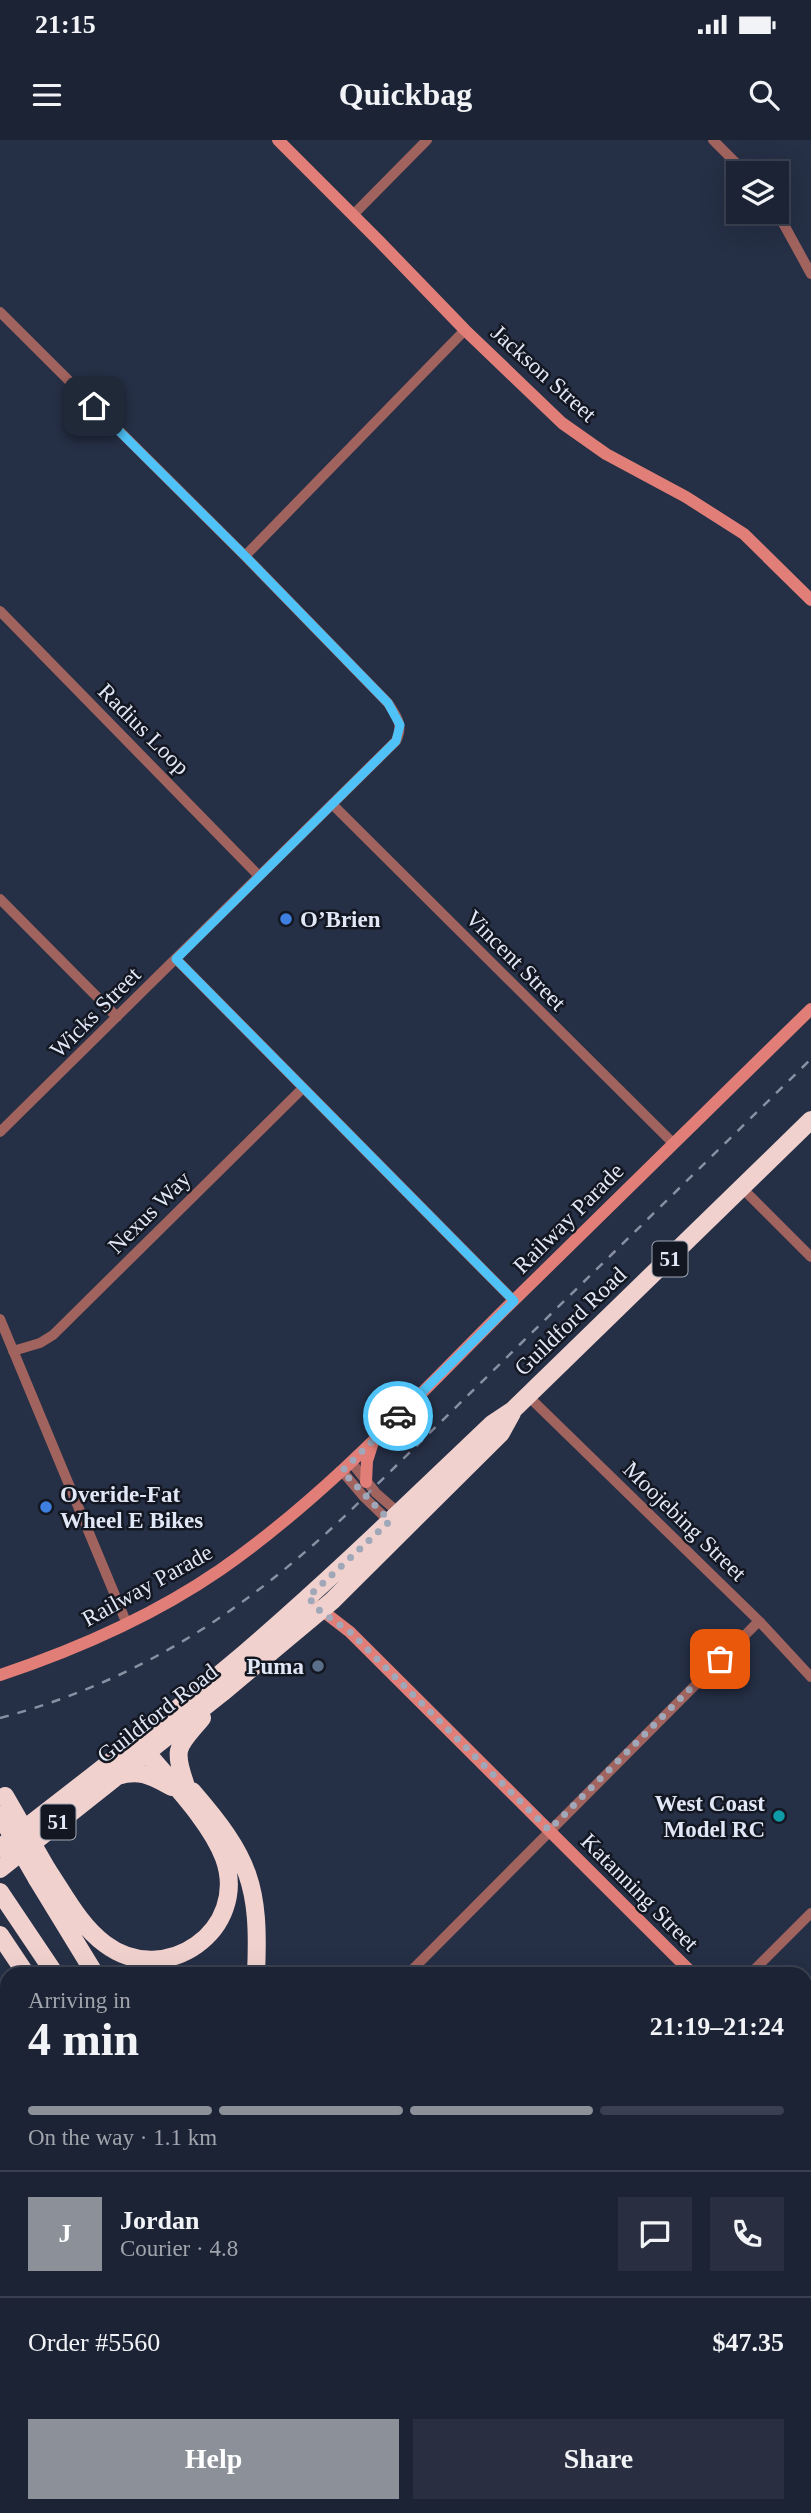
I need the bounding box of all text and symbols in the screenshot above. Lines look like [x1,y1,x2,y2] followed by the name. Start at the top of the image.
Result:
[35,10,96,39] text: 21:15
[28,76,66,114] icon: menu
[339,76,472,112] text: Quickbag
[745,76,783,114] icon: search
[726,161,789,224] map controls
[726,161,789,224] button: layers
[486,320,602,427] street label: Jackson Street
[64,376,124,436] pin
[75,387,113,425] icon: home
[93,679,194,780] street label: Radius Loop
[461,905,571,1016] street label: Vincent Street
[300,907,381,932] place label: O’Brien
[278,911,294,927] marker: O’Brien
[45,962,146,1063] street label: Wicks Street
[508,1158,628,1278] street label: Railway Parade
[103,1166,196,1259] street label: Nexus Way
[652,1242,688,1276] road number: 51
[510,1262,632,1381] street label: Guildford Road
[363,1381,433,1451] courier
[379,1397,417,1435] icon: car
[618,1457,751,1586] street label: Moojebing Street
[60,1482,203,1533] place label: Overide-Fat Wheel E Bikes
[38,1499,54,1515] marker: Overide-Fat Wheel E Bikes
[78,1539,217,1632] street label: Railway Parade
[690,1629,750,1689] pin
[701,1640,739,1678] icon: bag
[247,1654,305,1679] place label: Puma
[310,1658,326,1674] marker: Puma
[92,1659,223,1768] street label: Guildford Road
[654,1791,765,1842] place label: West Coast Model RC
[41,1804,76,1840] road number: 51
[771,1808,787,1824] marker: West Coast Model RC
[576,1829,704,1956] street label: Katanning Street
[28,1988,131,2013] text: Arriving in
[650,2012,784,2041] text: 21:19–21:24
[28,2014,139,2065] text: 4 min
[28,2125,217,2150] text: On the way · 1.1 km
[618,2197,692,2271] button: chat
[710,2197,784,2271] button: phone
[120,2206,199,2235] text: Jordan
[59,2219,72,2248] text: J
[120,2236,238,2261] text: Courier · 4.8
[28,2328,160,2357] text: Order #5560
[713,2328,784,2357] text: $47.35
[28,2419,399,2499] button: Help
[413,2419,784,2499] button: Share

